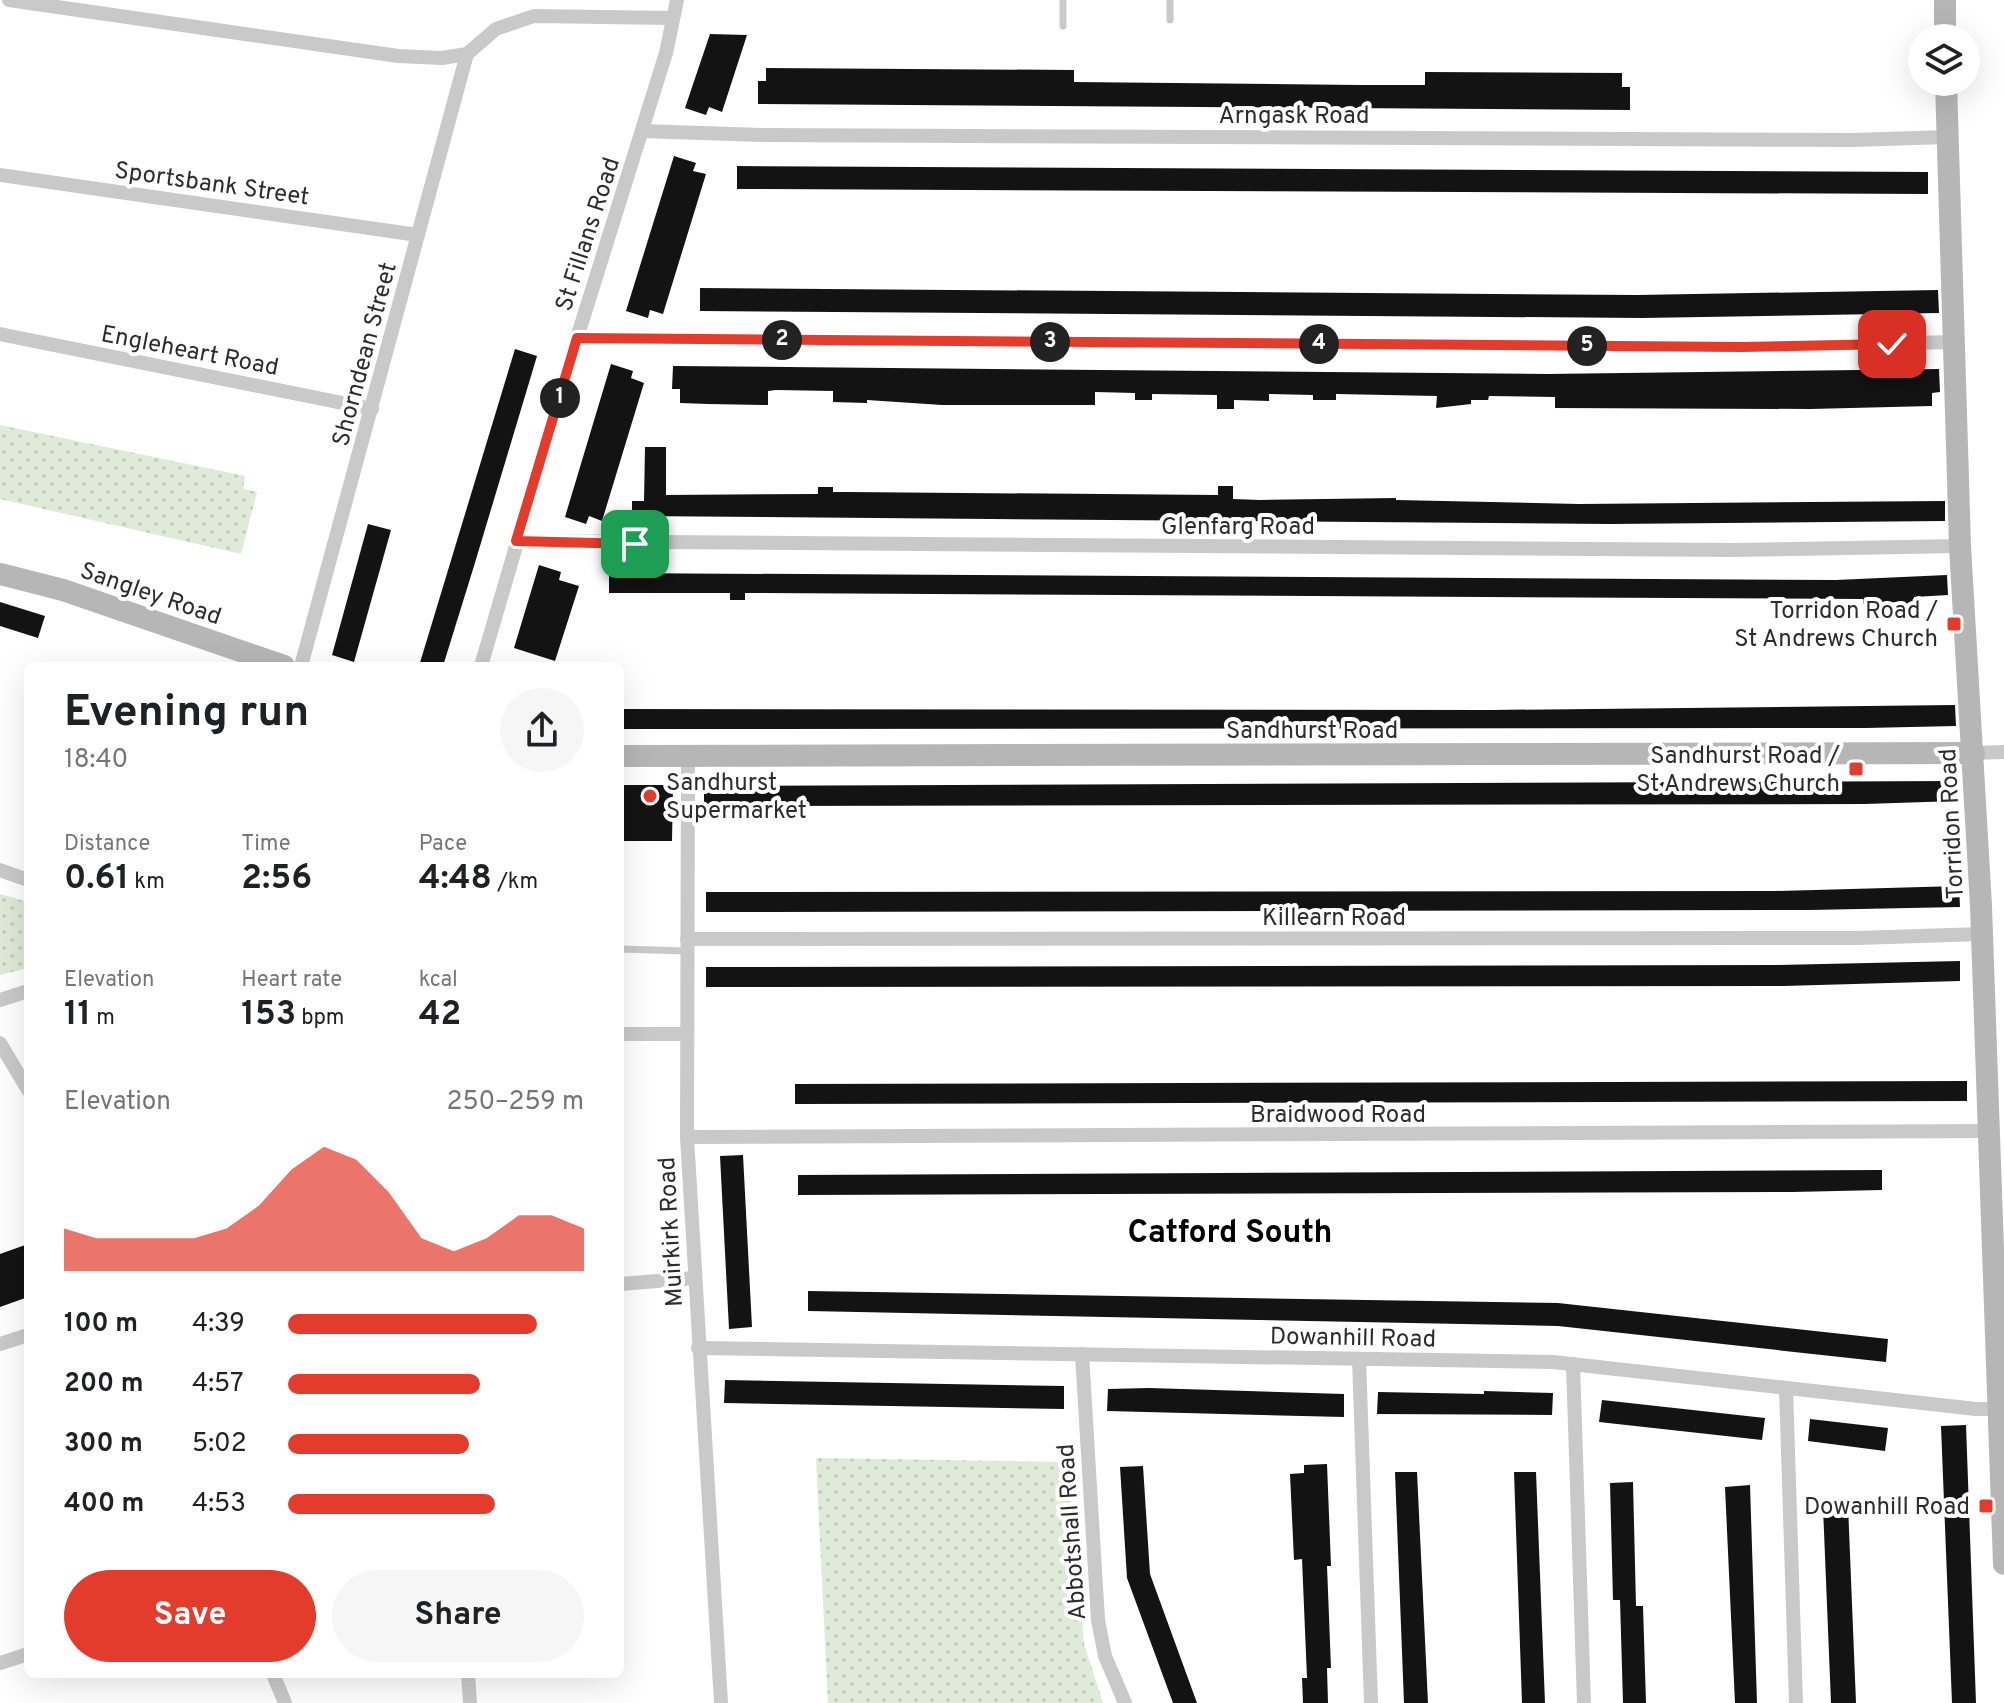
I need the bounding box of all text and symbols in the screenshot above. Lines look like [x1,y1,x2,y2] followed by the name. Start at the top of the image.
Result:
[1908,24,1980,96] map controls
[1908,24,1980,96] button: layers
[1219,102,1369,132] street label: Arngask Road
[550,154,628,315] street label: St Fillans Road
[113,156,311,213] street label: Sportsbank Street
[327,259,405,450] street label: Shorndean Street
[1858,310,1926,378] pin
[98,320,281,384] street label: Engleheart Road
[762,320,802,360] pin: 2
[1030,322,1070,362] pin: 3
[1870,322,1914,366] icon: check
[1299,324,1339,364] pin: 4
[775,326,789,353] text: 2
[1567,326,1607,366] pin: 5
[1043,328,1057,355] text: 3
[1312,330,1326,357] text: 4
[1580,332,1594,359] text: 5
[540,378,580,418] pin: 1
[556,384,564,411] text: 1
[601,510,669,578] pin
[1161,513,1315,543] street label: Glenfarg Road
[613,522,657,566] icon: arrive
[76,557,225,633] street label: Sangley Road
[1734,597,1938,655] place label: Torridon Road / St Andrews Church
[1945,615,1963,633] marker: Torridon Road / St Andrews Church
[64,686,309,742] text: Evening run
[500,688,584,772] button: share
[1226,717,1398,747] street label: Sandhurst Road
[1636,742,1840,800] place label: Sandhurst Road / St Andrews Church
[64,744,128,777] text: 18:40
[1934,748,1972,900] street label: Torridon Road
[1847,760,1865,778] marker: Sandhurst Road / St Andrews Church
[666,769,807,827] place label: Sandhurst Supermarket
[641,787,659,805] marker: Sandhurst Supermarket
[64,831,150,858] text: Distance
[241,831,291,858] text: Time
[419,831,467,858] text: Pace
[64,858,129,901] text: 0.61
[241,858,312,901] text: 2:56
[419,858,492,901] text: 4:48
[129,869,165,896] text: km
[492,869,538,896] text: /km
[1262,904,1406,934] street label: Killearn Road
[64,967,154,994] text: Elevation
[241,967,342,994] text: Heart rate
[419,967,458,994] text: kcal
[64,994,91,1037] text: 11
[241,994,296,1037] text: 153
[419,994,461,1037] text: 42
[91,1005,115,1032] text: m
[296,1005,344,1032] text: bpm
[64,1086,171,1119] text: Elevation
[447,1086,584,1119] text: 250–259 m
[1250,1101,1426,1131] street label: Braidwood Road
[653,1156,691,1308] street label: Muirkirk Road
[1128,1214,1332,1254] district label: Catford South
[64,1308,138,1341] text: 100 m
[192,1308,245,1341] text: 4:39
[1270,1323,1436,1355] street label: Dowanhill Road
[64,1368,143,1401] text: 200 m
[192,1368,243,1401] text: 4:57
[64,1428,143,1461] text: 300 m
[192,1428,247,1461] text: 5:02
[1052,1443,1094,1621] street label: Abbotshall Road
[64,1488,144,1521] text: 400 m
[192,1488,246,1521] text: 4:53
[1804,1493,1970,1523] place label: Dowanhill Road
[1977,1497,1995,1515] marker: Dowanhill Road
[64,1570,316,1662] button: Save
[332,1570,584,1662] button: Share

